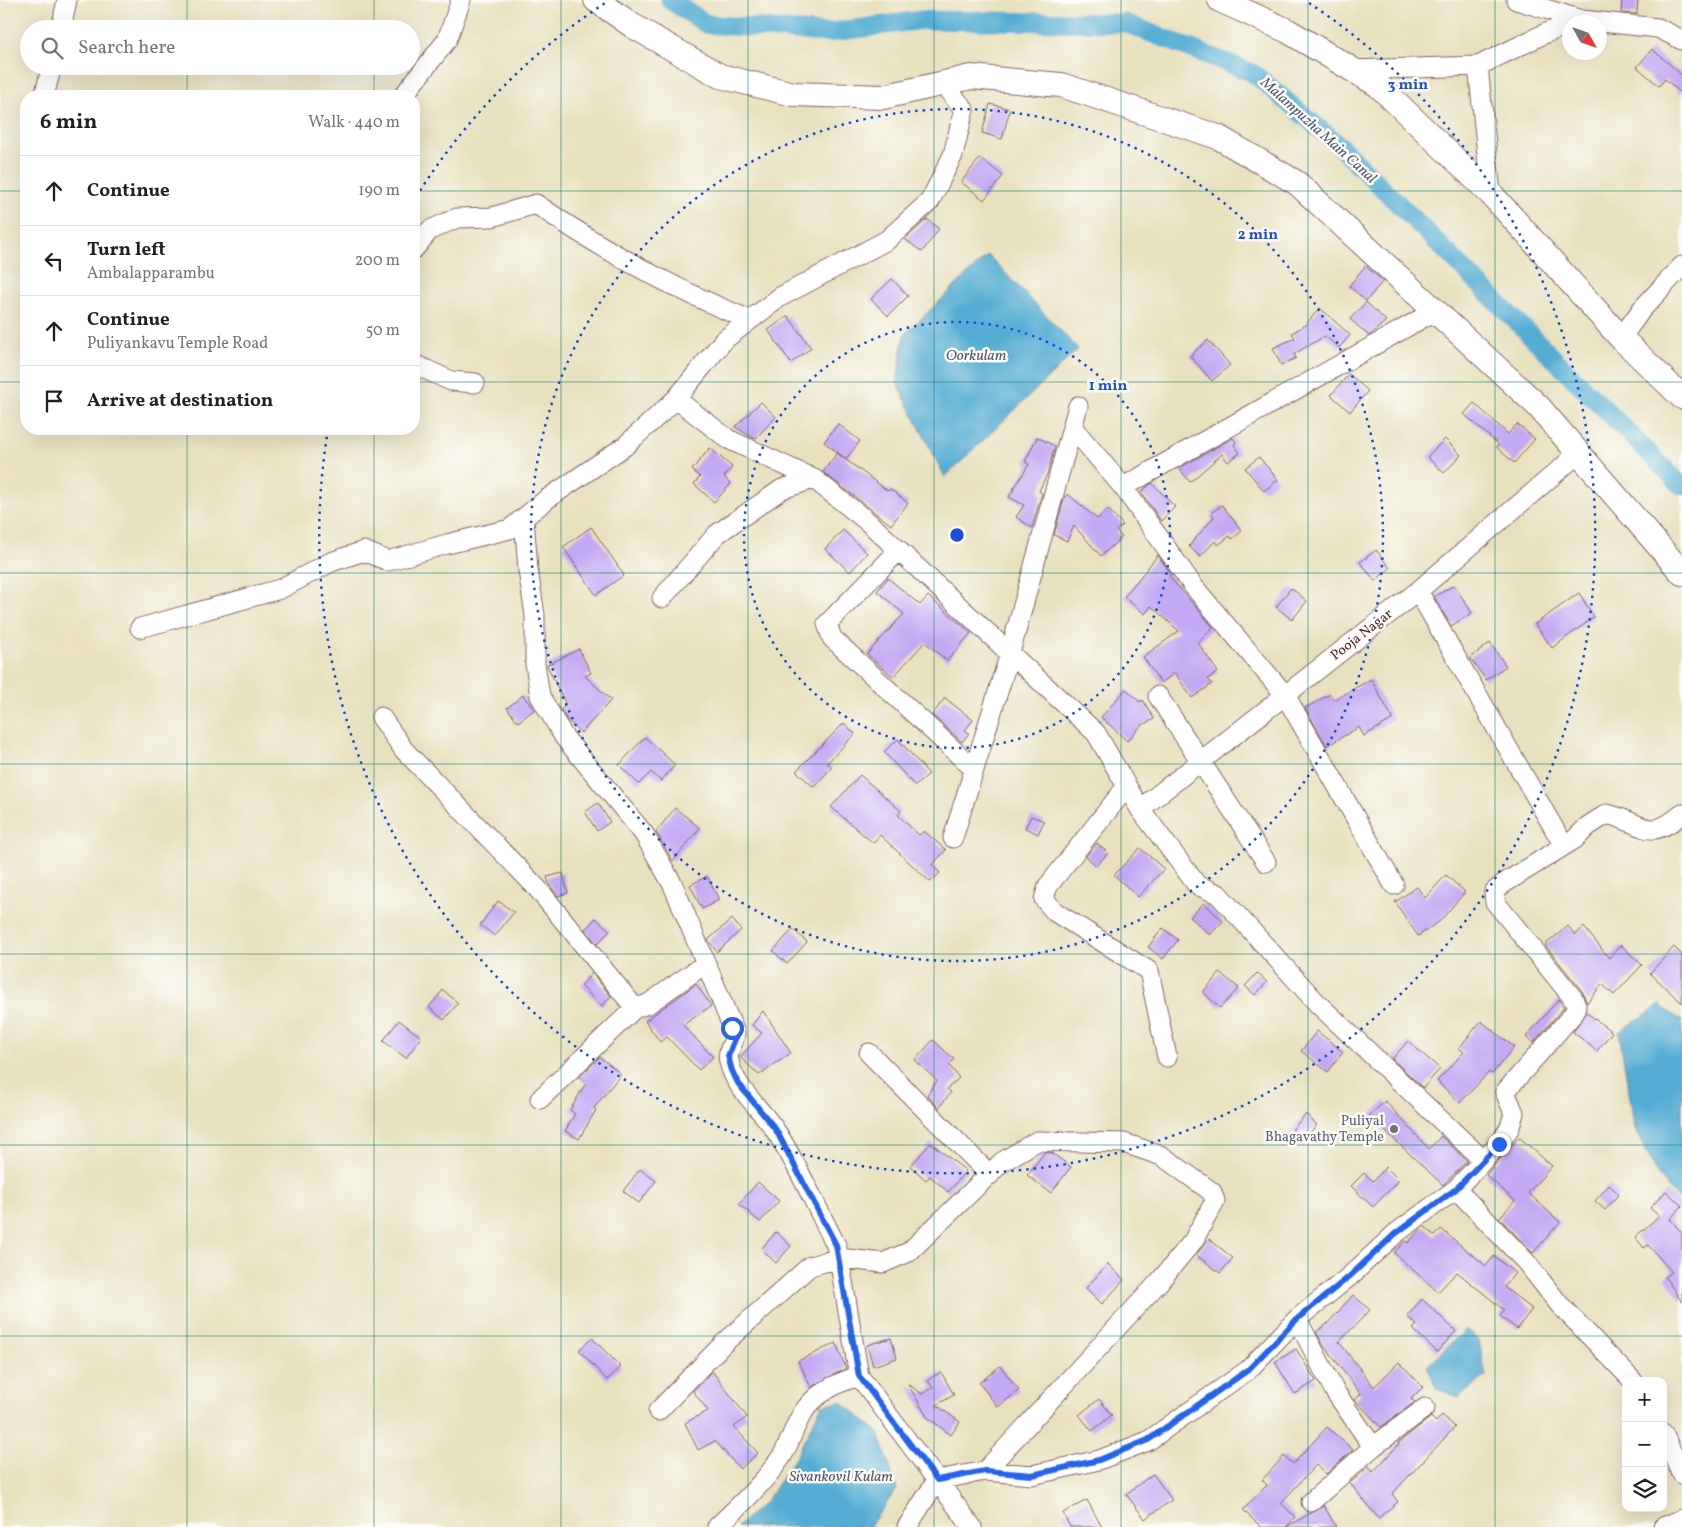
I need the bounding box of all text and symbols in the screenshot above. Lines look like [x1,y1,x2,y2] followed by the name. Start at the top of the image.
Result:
[1562,15,1607,60] north arrow
[20,20,420,75] search box
[38,34,66,62] icon: search
[78,35,175,61] text: Search here
[1255,72,1381,189] water label: Malampuzha Main Canal
[1388,75,1428,96] text: 3 min
[40,108,97,137] text: 6 min
[308,112,400,134] text: Walk · 440 m
[40,177,68,205] icon: ahead
[87,178,170,204] text: Continue
[358,180,400,202] text: 190 m
[1238,225,1278,246] text: 2 min
[87,237,166,263] text: Turn left
[40,247,68,275] icon: left
[355,250,400,272] text: 200 m
[87,263,215,285] text: Ambalapparambu
[87,307,170,333] text: Continue
[40,317,68,345] icon: ahead
[366,320,400,342] text: 50 m
[87,333,268,355] text: Puliyankavu Temple Road
[946,346,1007,367] water label: Oorkulam
[1089,376,1127,397] text: 1 min
[40,387,68,415] icon: arrive
[87,388,273,414] text: Arrive at destination
[948,526,966,544] centre of rings
[1327,605,1397,665] street label: Pooja Nagar
[721,1017,744,1040] route start
[1265,1112,1384,1147] place label: Puliyal Bhagavathy Temple
[1388,1123,1400,1135] marker: Puliyal Bhagavathy Temple
[1488,1133,1511,1156] route end
[1622,1377,1667,1512] map controls
[1622,1377,1667,1422] button: +
[1622,1422,1667,1467] button: −
[789,1467,893,1488] water label: Sivankovil Kulam
[1622,1467,1667,1512] button: layers

